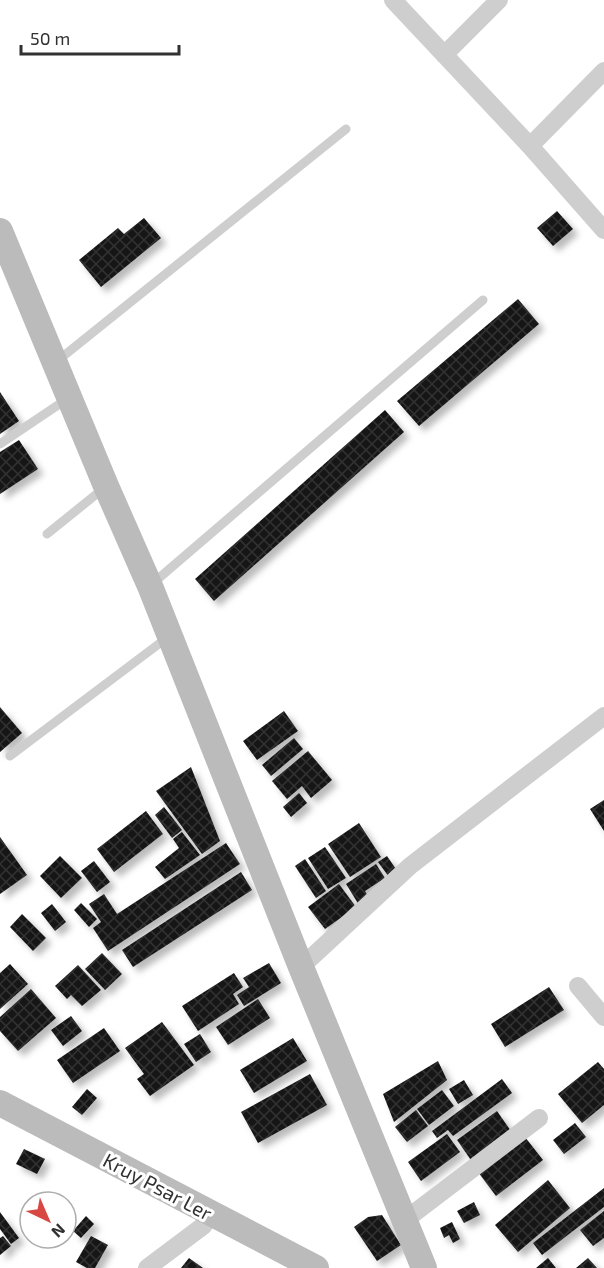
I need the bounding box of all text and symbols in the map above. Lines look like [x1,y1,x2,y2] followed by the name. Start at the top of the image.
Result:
[21,18,178,56] scale bar
[30,27,70,49] text: 50 m
[99,1147,217,1225] street label: Kruy Psar Ler
[18,1190,78,1250] north arrow
[48,1220,70,1242] text: N

